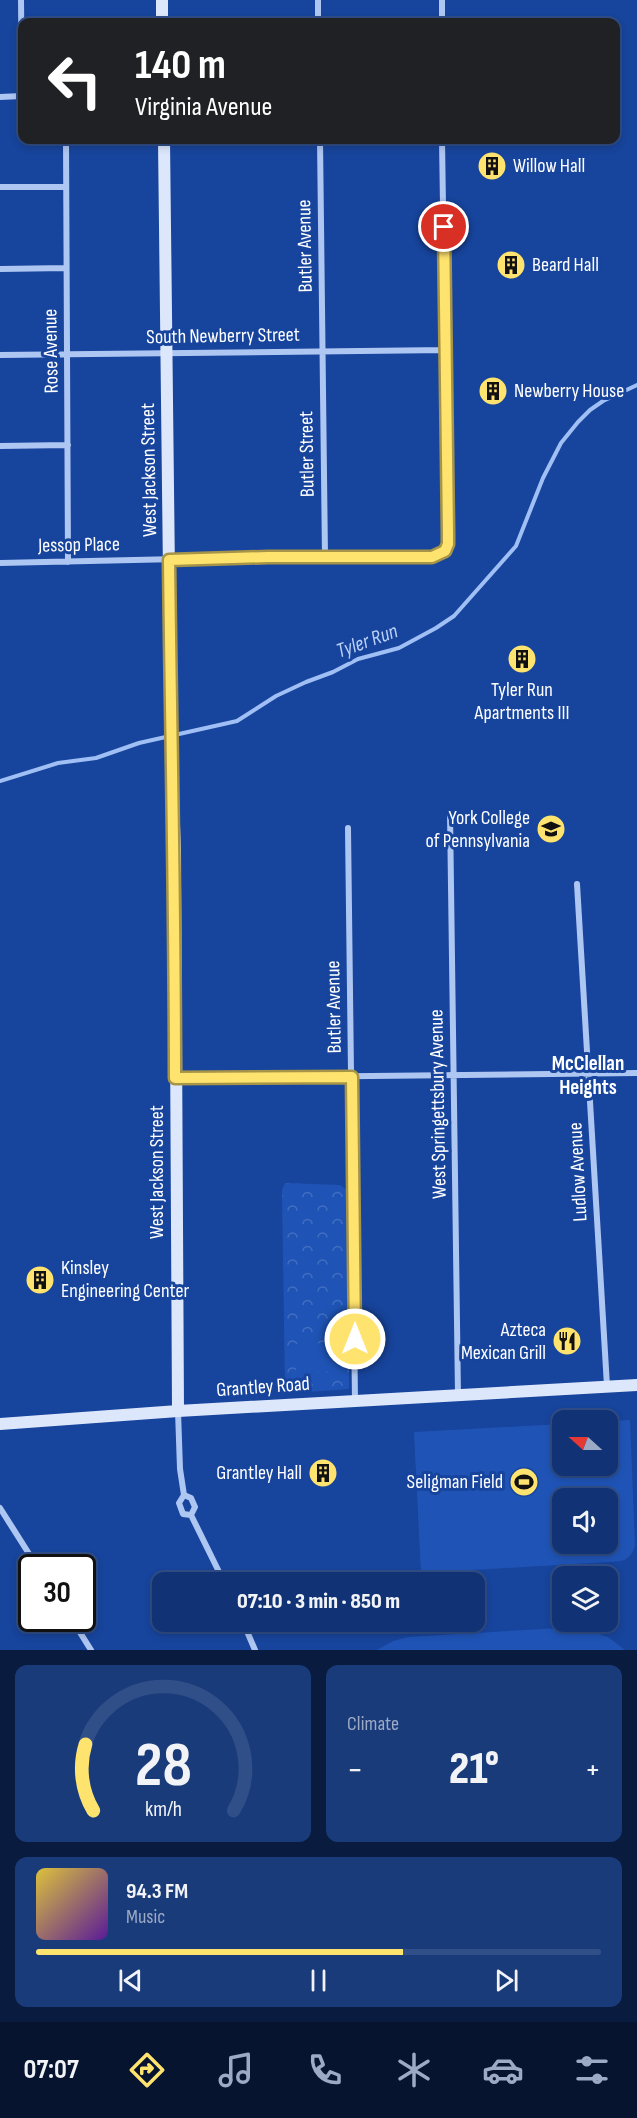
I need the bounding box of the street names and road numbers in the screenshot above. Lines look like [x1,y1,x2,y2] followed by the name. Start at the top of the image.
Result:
[292,199,318,293] street label: Butler Avenue
[38,308,64,394] street label: Rose Avenue
[146,323,300,349] street label: South Newberry Street
[136,403,162,537] street label: West Jackson Street
[294,411,320,497] street label: Butler Street
[37,532,120,558] street label: Jessop Place
[321,960,347,1054] street label: Butler Avenue
[424,1009,452,1199] street label: West Springettsbury Avenue
[145,1105,169,1239] street label: West Jackson Street
[563,1122,593,1222] street label: Ludlow Avenue
[215,1372,311,1402] street label: Grantley Road

